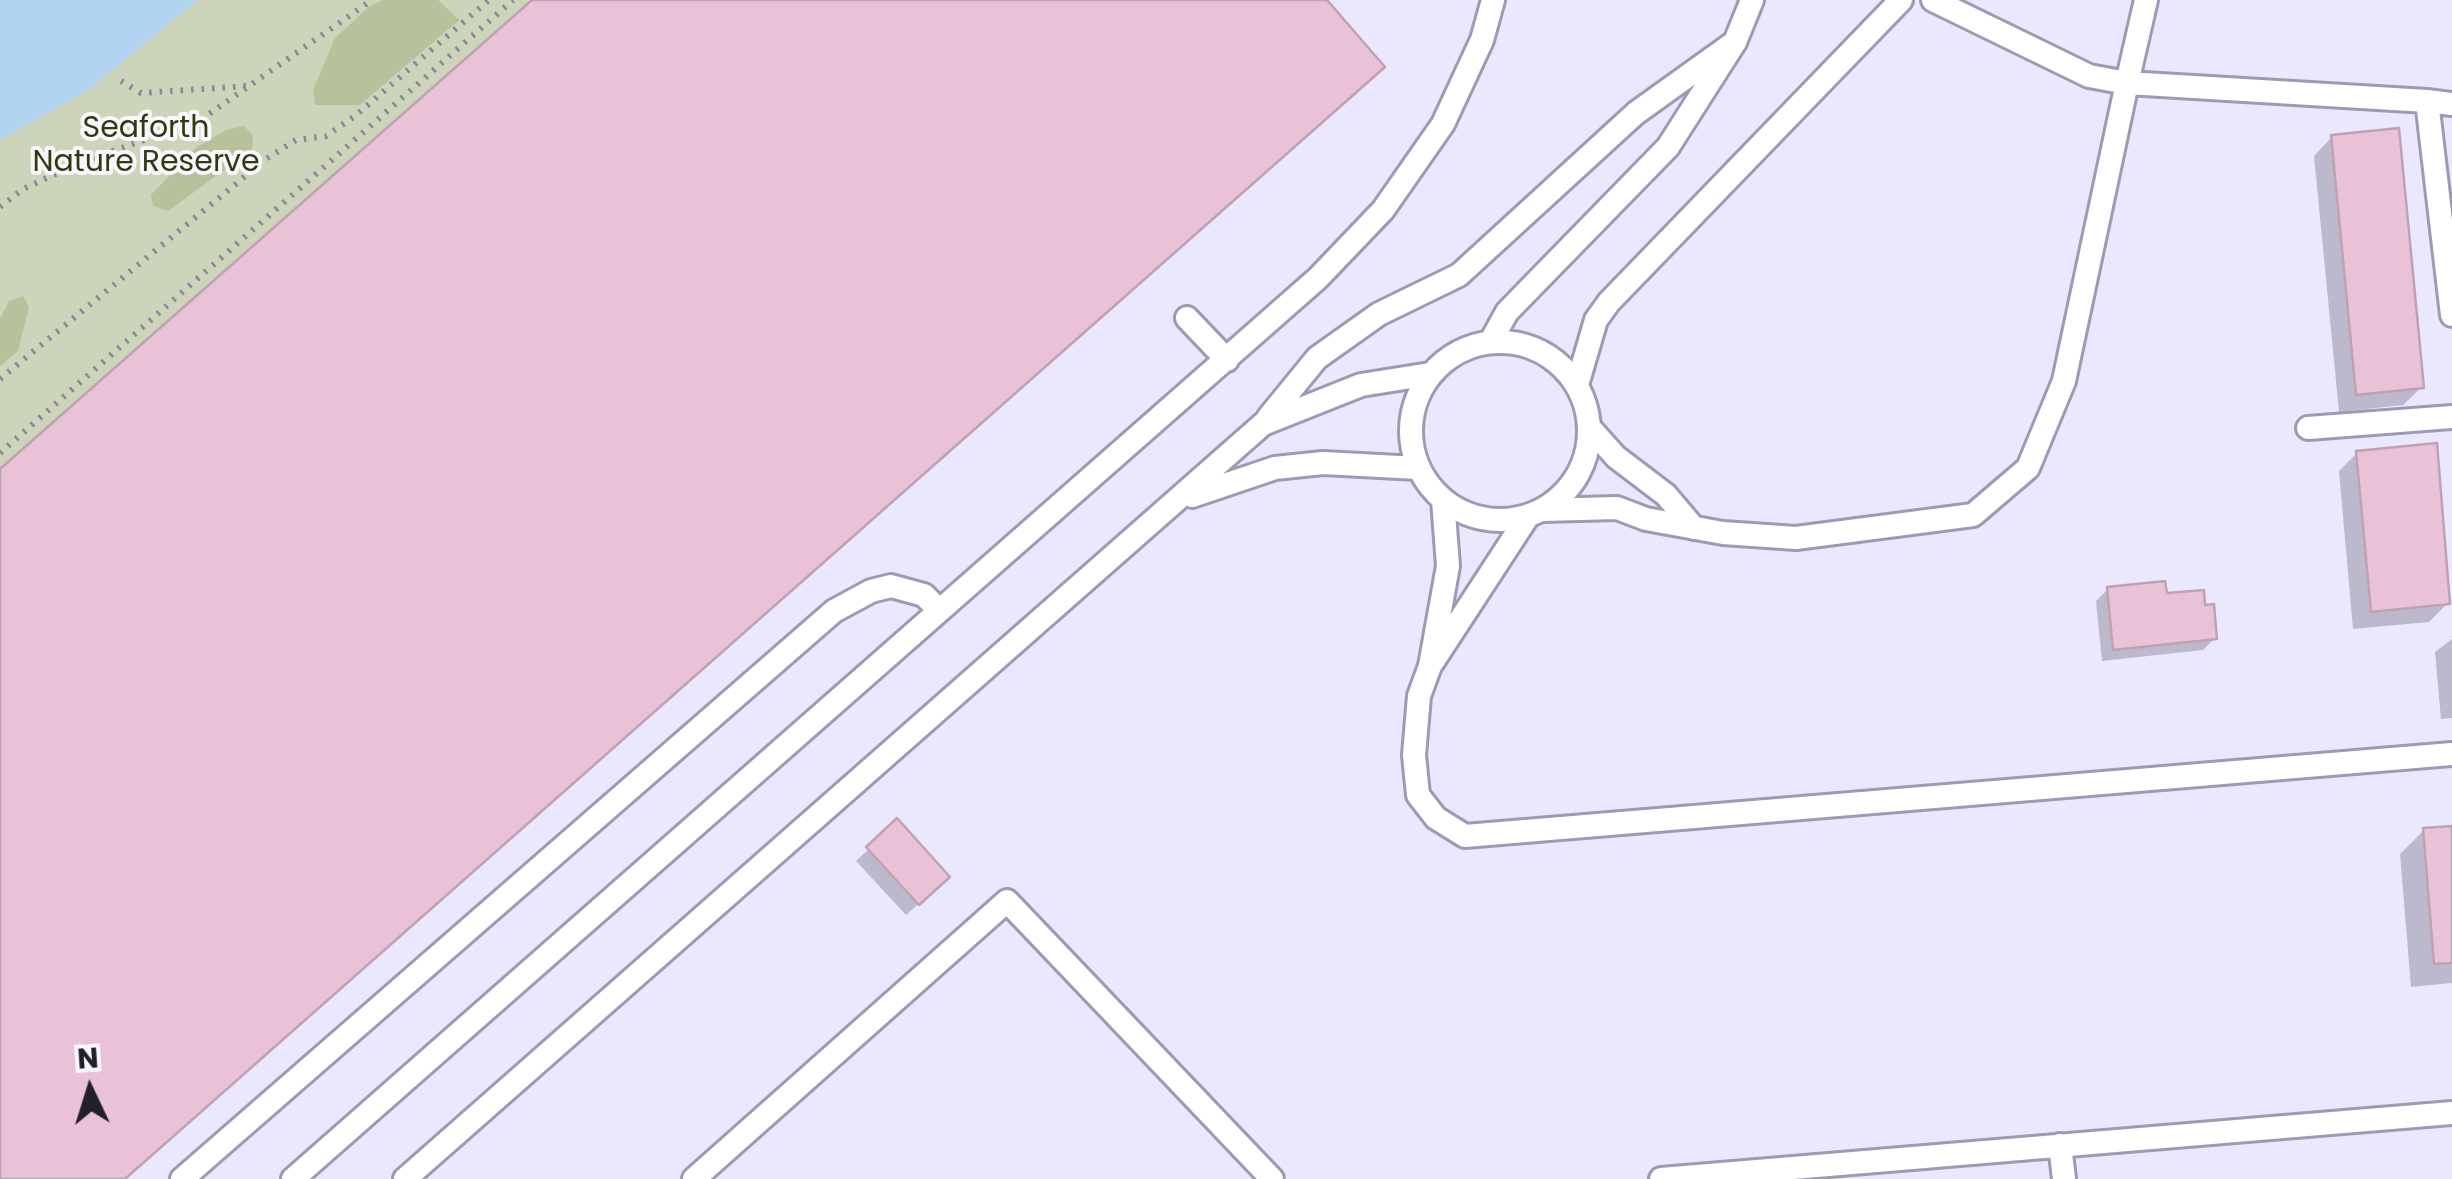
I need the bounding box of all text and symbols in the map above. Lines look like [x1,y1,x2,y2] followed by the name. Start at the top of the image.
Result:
[32,111,260,182] park label: Seaforth Nature Reserve
[76,1038,100,1079] text: N
[40,1039,140,1139] north arrow

